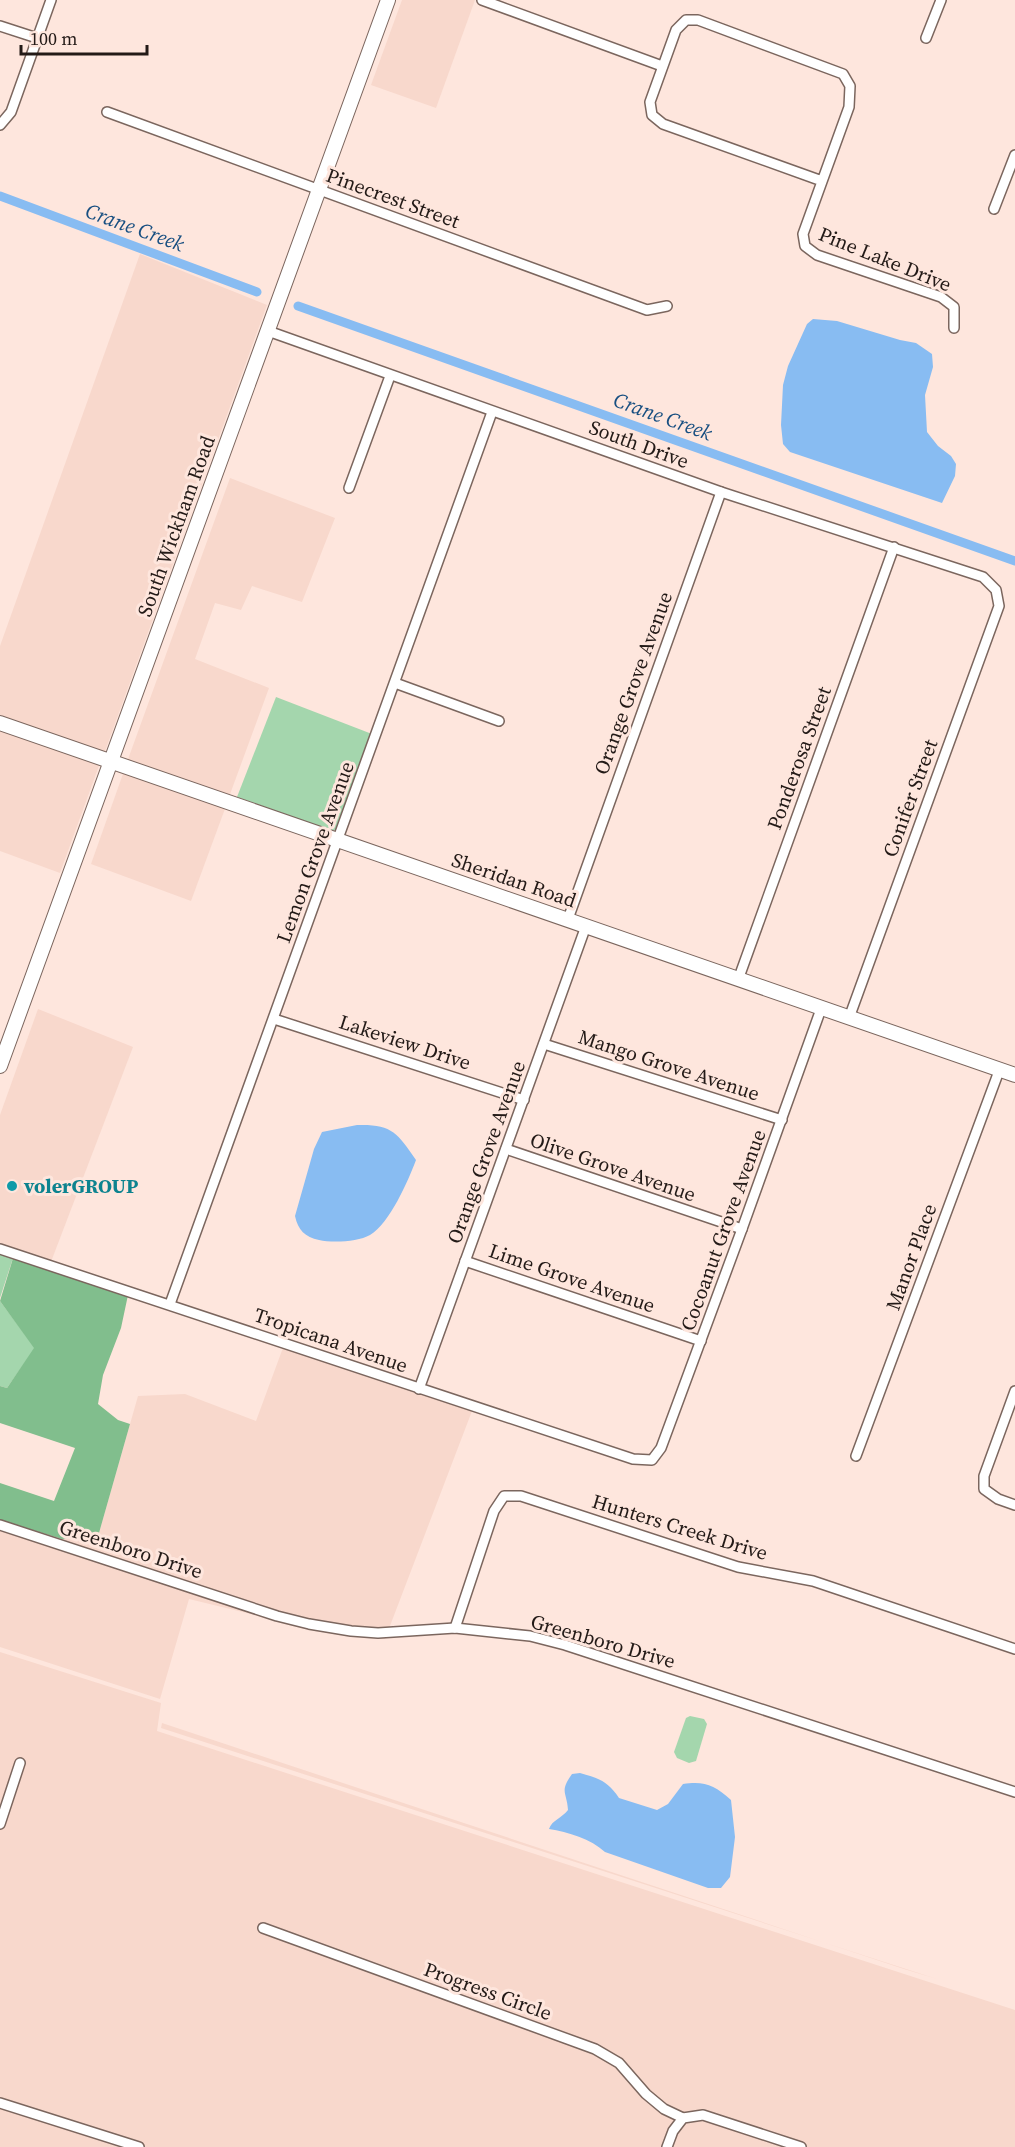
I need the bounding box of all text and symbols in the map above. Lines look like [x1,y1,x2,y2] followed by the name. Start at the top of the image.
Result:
[21,18,147,56] scale bar
[30,26,77,51] text: 100 m
[322,161,464,235] street label: Pinecrest Street
[82,196,189,258] water label: Crane Creek
[815,220,955,298] street label: Pine Lake Drive
[610,385,717,447] water label: Crane Creek
[585,413,693,475] street label: South Drive
[130,431,222,620] street label: South Wickham Road
[587,588,679,778] street label: Orange Grove Avenue
[760,682,838,833] street label: Ponderosa Street
[876,735,944,861] street label: Conifer Street
[269,757,361,947] street label: Lemon Grove Avenue
[448,846,581,915] street label: Sheridan Road
[336,1008,474,1076] street label: Lakeview Drive
[575,1023,763,1107] street label: Mango Grove Avenue
[440,1057,532,1247] street label: Orange Grove Avenue
[674,1125,772,1335] street label: Cocoanut Grove Avenue
[526,1126,700,1208] street label: Olive Grove Avenue
[23,1172,138,1200] place label: volerGROUP
[5,1179,19,1193] marker: volerGROUP
[879,1200,943,1314] street label: Manor Place
[485,1236,659,1320] street label: Lime Grove Avenue
[251,1301,411,1379] street label: Tropicana Avenue
[589,1487,771,1567] street label: Hunters Creek Drive
[56,1513,206,1585] street label: Greenboro Drive
[527,1607,679,1675] street label: Greenboro Drive
[420,1955,556,2027] street label: Progress Circle

